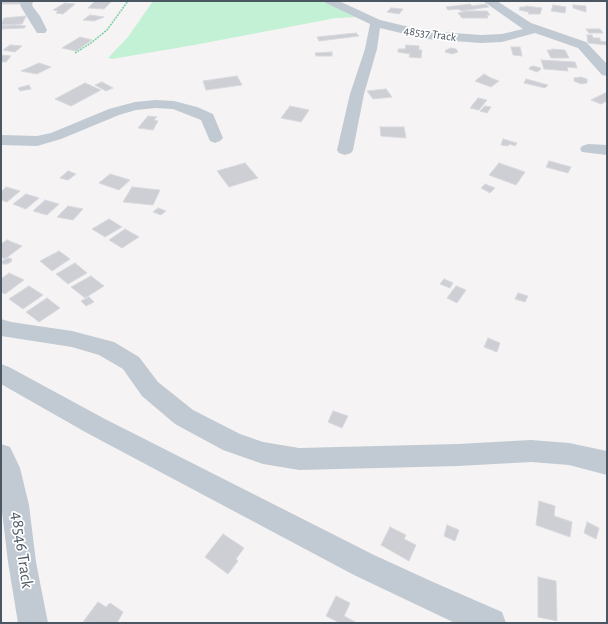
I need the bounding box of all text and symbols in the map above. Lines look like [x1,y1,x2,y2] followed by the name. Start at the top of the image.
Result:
[403,23,457,45] street label: 48537 Track
[7,510,37,590] street label: 48546 Track

